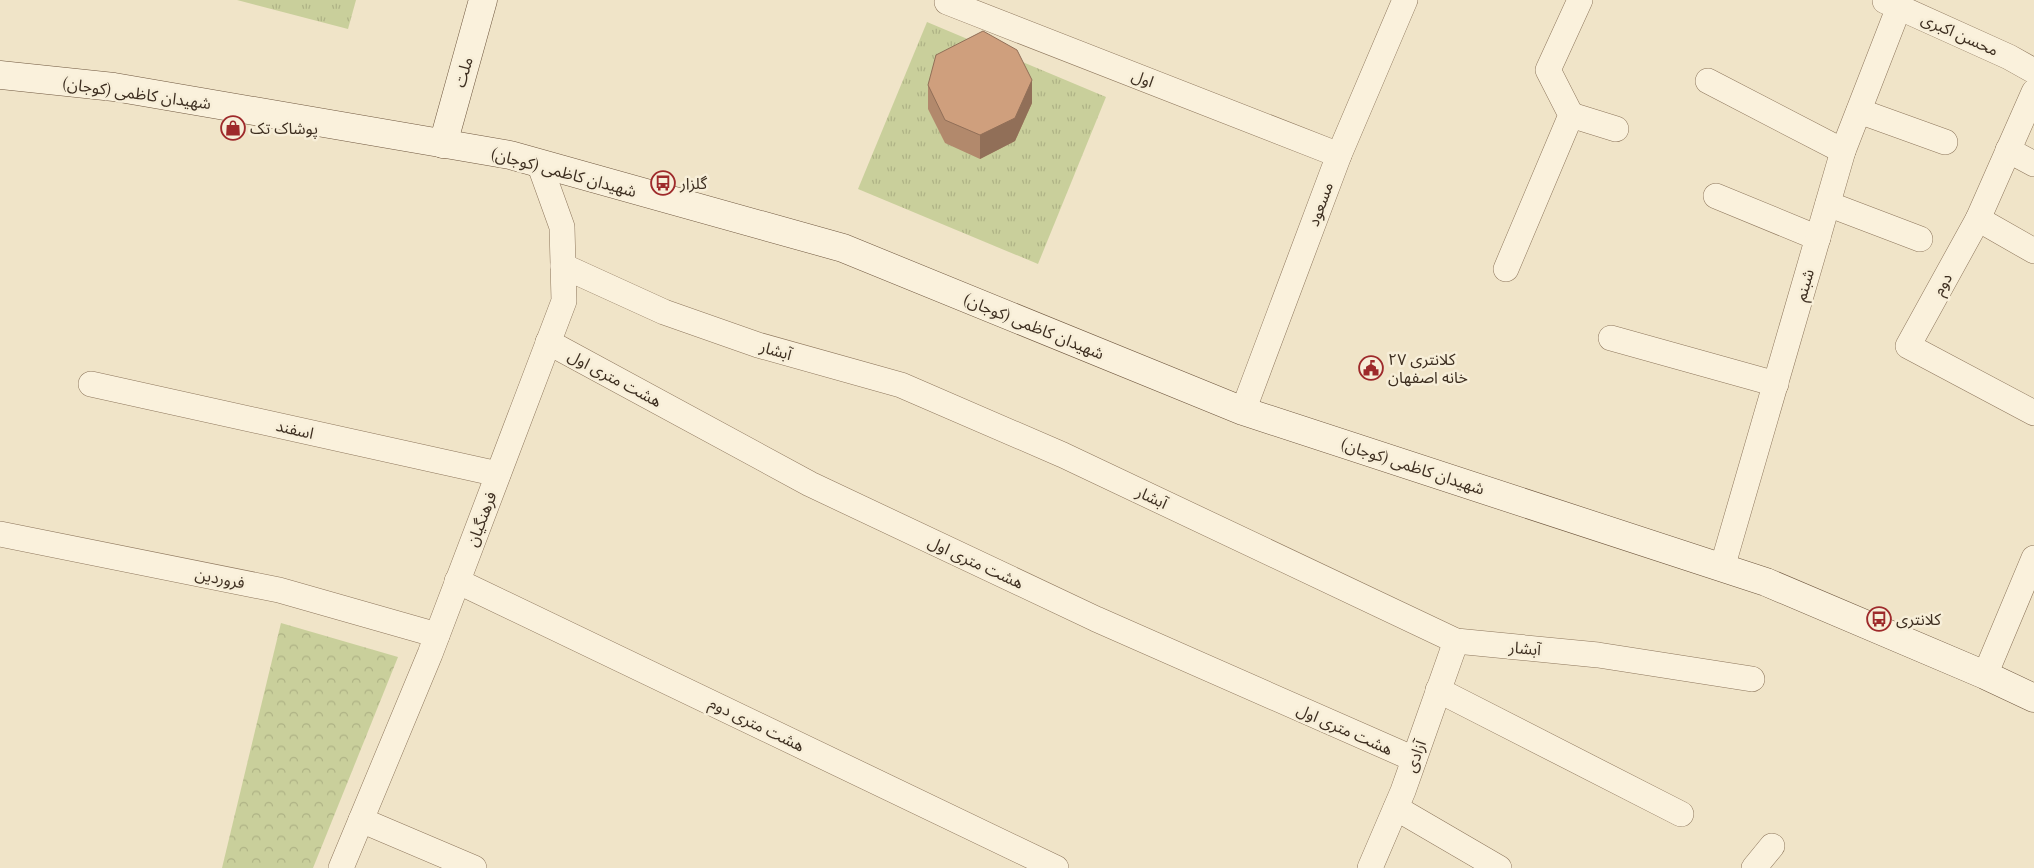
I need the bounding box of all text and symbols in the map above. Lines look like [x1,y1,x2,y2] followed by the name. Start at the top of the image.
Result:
[1918,7,2002,60] street label: محسن اکبری
[448,54,477,90] street label: ملت
[1129,64,1157,92] street label: اول
[62,72,213,113] street label: شهیدان کاظمی (کوجان)
[220,115,246,141] shop icon: پوشاک تک
[250,117,318,139] place label: پوشاک تک
[489,142,639,201] street label: شهیدان کاظمی (کوجان)
[650,170,676,196] bus stop icon: گلزار
[679,172,707,193] place label: گلزار
[1302,179,1337,229] street label: مسعود
[1789,266,1821,304] street label: شبنم
[1927,269,1959,300] street label: دوم
[961,288,1107,363] street label: شهیدان کاظمی (کوجان)
[757,335,796,364] street label: آبشار
[564,344,666,412] street label: هشت متری اول
[1388,348,1468,387] place label: کلانتری ۲۷ خانه اصفهان
[1358,355,1384,381] public building icon: کلانتری ۲۷ خانه اصفهان
[274,414,316,443] street label: اسفند
[1339,432,1488,499] street label: شهیدان کاظمی (کوجان)
[1132,480,1172,513] street label: آبشار
[460,488,501,549] street label: فرهنگیان
[925,530,1027,594] street label: هشت متری اول
[193,562,247,593] street label: فروردین
[1866,606,1892,632] bus stop icon: کلانتری
[1896,608,1941,629] place label: کلانتری
[1507,636,1543,659] street label: آبشار
[705,691,808,758] street label: هشت متری دوم
[1293,698,1397,760] street label: هشت متری اول
[1399,736,1430,775] street label: آزادی

